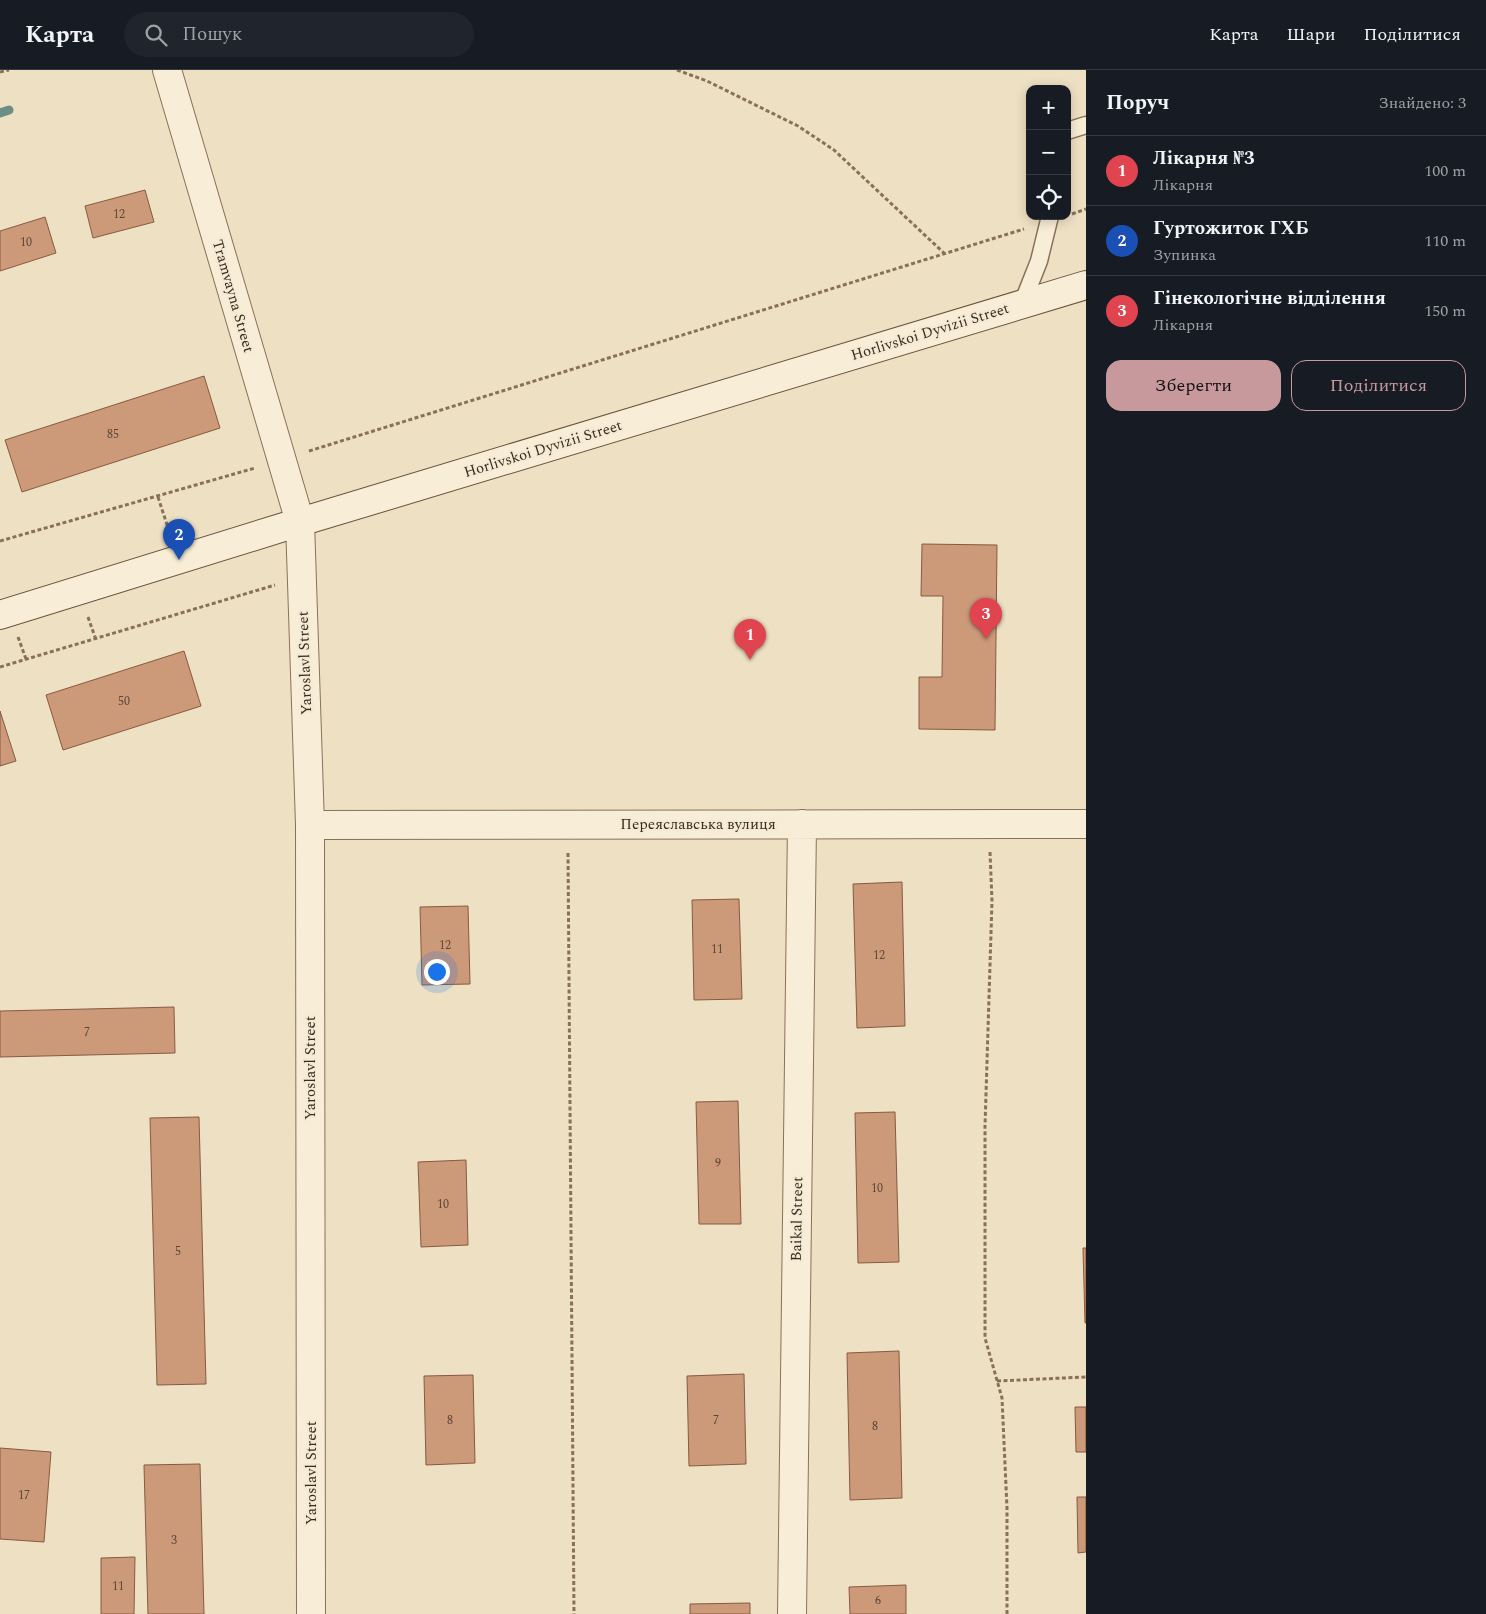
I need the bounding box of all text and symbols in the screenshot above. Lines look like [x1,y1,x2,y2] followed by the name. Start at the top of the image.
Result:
[124,12,474,57] search box
[25,17,94,53] text: Карта
[182,20,242,49] text: Пошук
[142,21,170,49] icon: search
[1209,21,1259,48] text: Карта
[1287,21,1335,48] text: Шари
[1363,21,1461,48] text: Поділитися
[1026,85,1071,220] map controls
[1026,85,1071,130] button: +
[1106,87,1169,119] text: Поруч
[1378,91,1466,115] text: Знайдено: 3
[1026,130,1071,175] button: −
[1153,144,1255,173] text: Лікарня №3
[1118,159,1126,183] text: 1
[1424,159,1466,183] text: 100 m
[1153,173,1213,197] text: Лікарня
[1026,175,1071,220] button: locate
[113,205,125,224] house number: 12
[1153,214,1309,243] text: Гуртожиток ГХБ
[1118,229,1126,253] text: 2
[1424,229,1466,253] text: 110 m
[20,233,32,252] house number: 10
[206,237,260,355] street label: Tramvayna Street
[1153,243,1216,267] text: Зупинка
[1153,284,1386,313] text: Гінекологічне відділення
[848,297,1012,367] street label: Horlivskoi Dyvizii Street
[1118,299,1126,323] text: 3
[1424,299,1466,323] text: 150 m
[1153,313,1213,337] text: Лікарня
[1106,360,1281,411] button: Зберегти
[1291,360,1466,411] button: Поділитися
[461,414,625,484] street label: Horlivskoi Dyvizii Street
[107,425,119,444] house number: 85
[163,519,195,560] pin: 2
[970,598,1002,639] pin: 3
[292,611,318,715] street label: Yaroslavl Street
[734,619,766,660] pin: 1
[118,692,130,711] house number: 50
[620,813,776,836] street label: Переяславська вулиця
[439,936,451,955] house number: 12
[711,940,723,959] house number: 11
[873,946,885,965] house number: 12
[424,959,450,985] your location
[299,1016,322,1120] street label: Yaroslavl Street
[84,1023,90,1042] house number: 7
[715,1154,721,1173] house number: 9
[785,1176,809,1262] street label: Baikal Street
[871,1179,883,1198] house number: 10
[437,1195,449,1214] house number: 10
[175,1242,181,1261] house number: 5
[447,1411,453,1430] house number: 8
[713,1411,719,1430] house number: 7
[872,1417,878,1436] house number: 8
[300,1421,323,1525] street label: Yaroslavl Street
[18,1486,30,1505] house number: 17
[171,1531,177,1550] house number: 3
[112,1577,124,1596] house number: 11
[875,1591,881,1610] house number: 6

